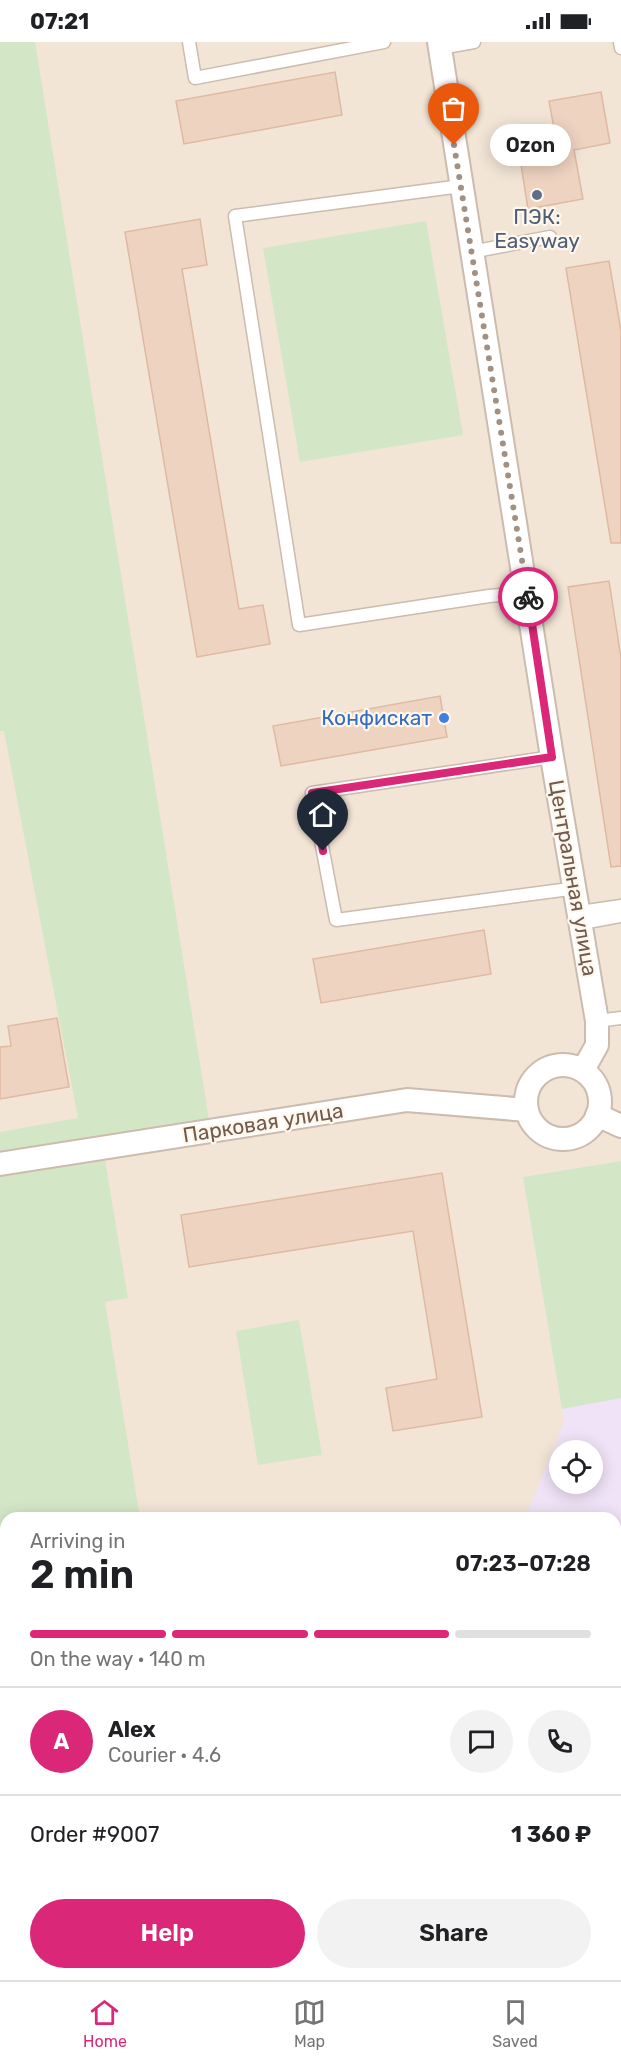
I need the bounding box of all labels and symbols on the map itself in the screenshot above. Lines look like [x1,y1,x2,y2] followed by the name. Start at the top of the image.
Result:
[428,83,479,145] pin
[490,124,571,166] callout: Ozon
[530,188,544,202] marker: ПЭК: Easyway
[494,204,580,253] place label: ПЭК: Easyway
[498,567,558,627] courier
[321,705,432,730] place label: Конфискат
[437,711,451,725] marker: Конфискат
[544,778,603,978] street label: Центральная улица
[297,789,348,851] pin
[181,1097,345,1148] street label: Парковая улица

